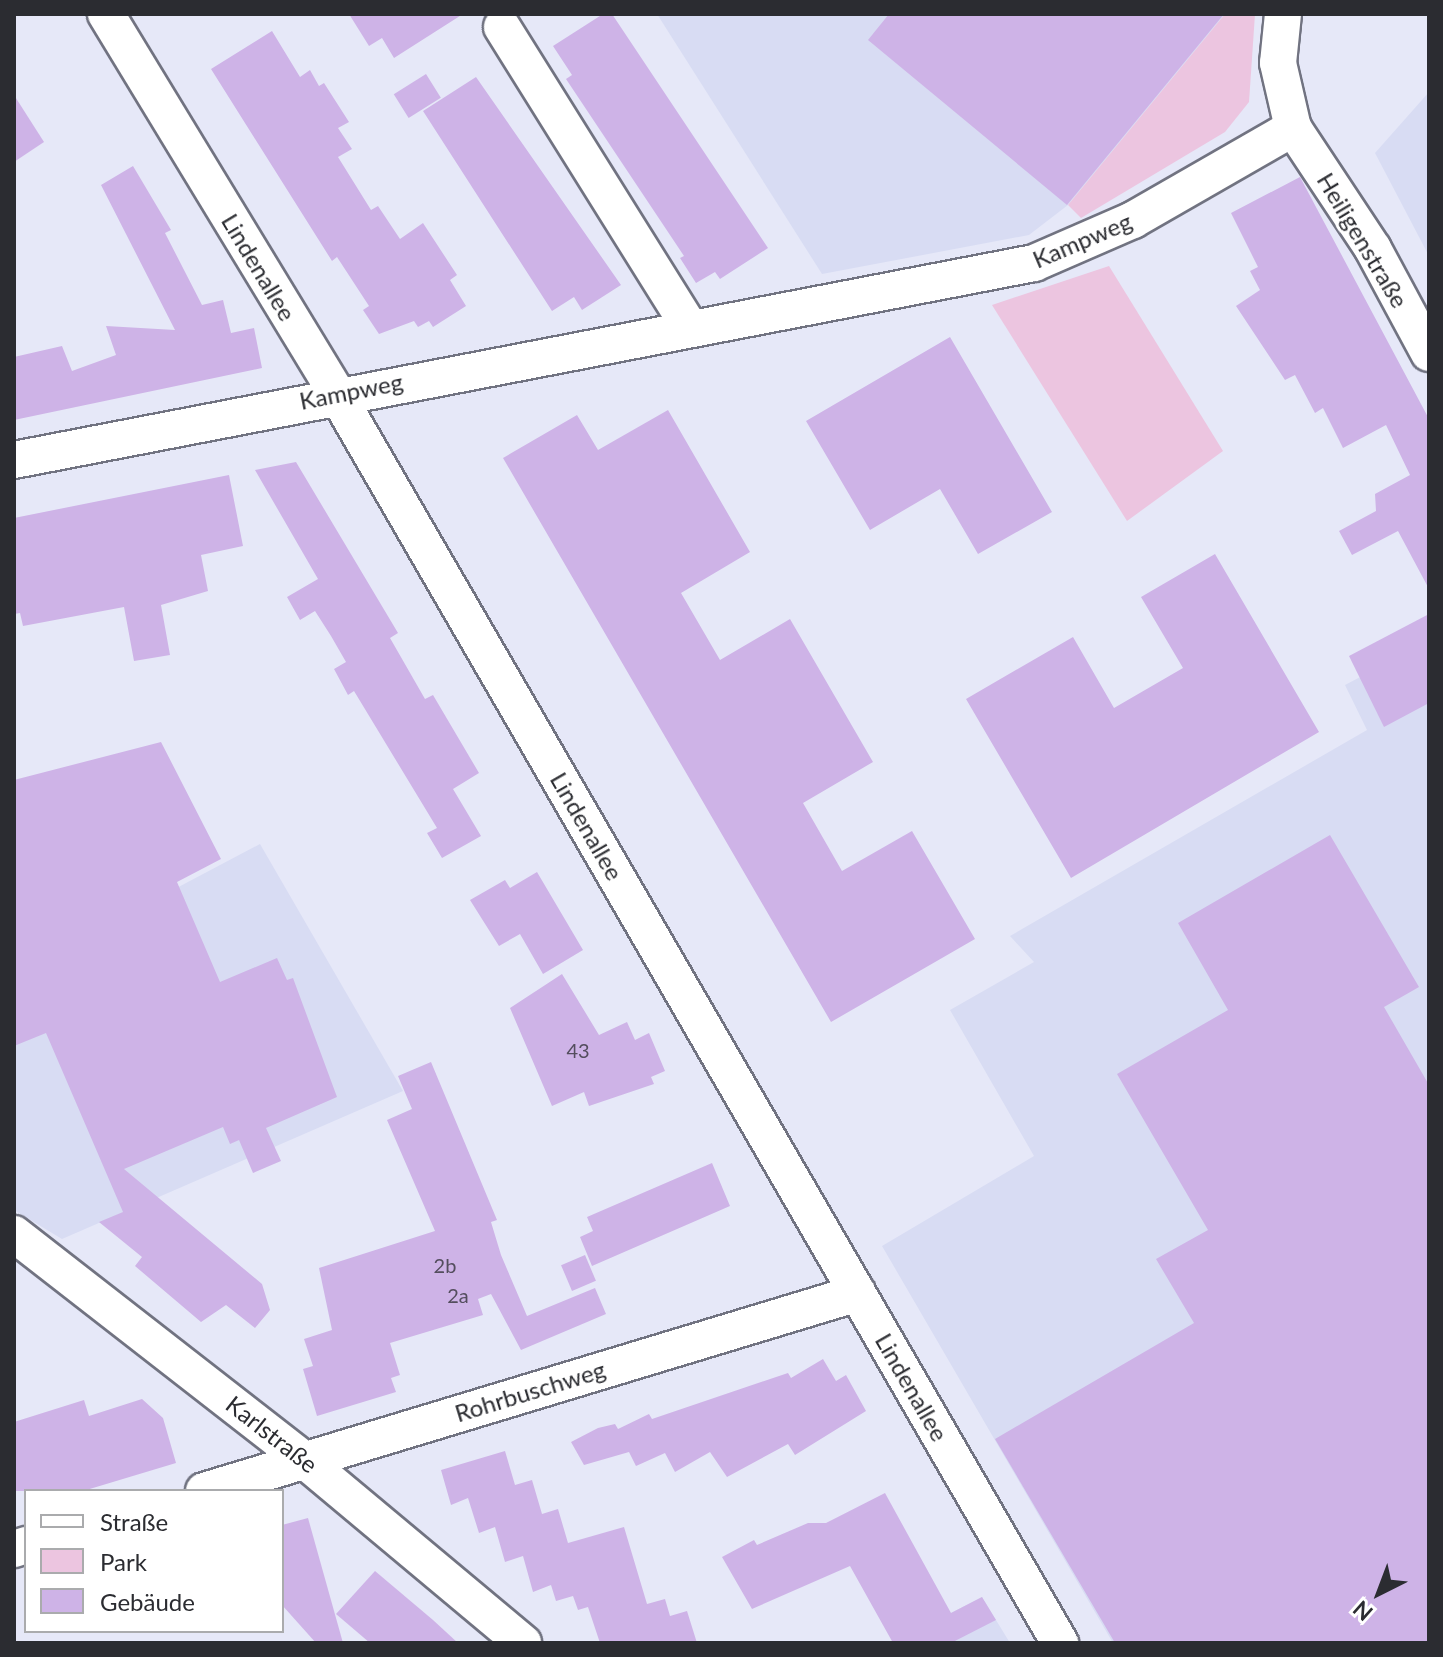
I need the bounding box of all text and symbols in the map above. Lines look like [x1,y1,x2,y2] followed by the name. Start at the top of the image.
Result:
[1311,167,1415,313] street label: Heiligenstraße
[1028,206,1136,274] street label: Kampweg
[216,208,302,326] street label: Lindenallee
[297,367,405,415] street label: Kampweg
[545,767,629,885] street label: Lindenallee
[566,1038,590,1062] house number: 43
[434,1253,456,1277] house number: 2b
[447,1283,469,1307] house number: 2a
[870,1328,954,1446] street label: Lindenallee
[451,1354,609,1428] street label: Rohrbuschweg
[220,1389,324,1479] street label: Karlstraße
[24,1489,284,1633] legend
[100,1507,168,1536] text: Straße
[100,1547,147,1576] text: Park
[1339,1553,1419,1633] north arrow
[100,1587,195,1616] text: Gebäude
[1347,1596,1378,1627] text: N

